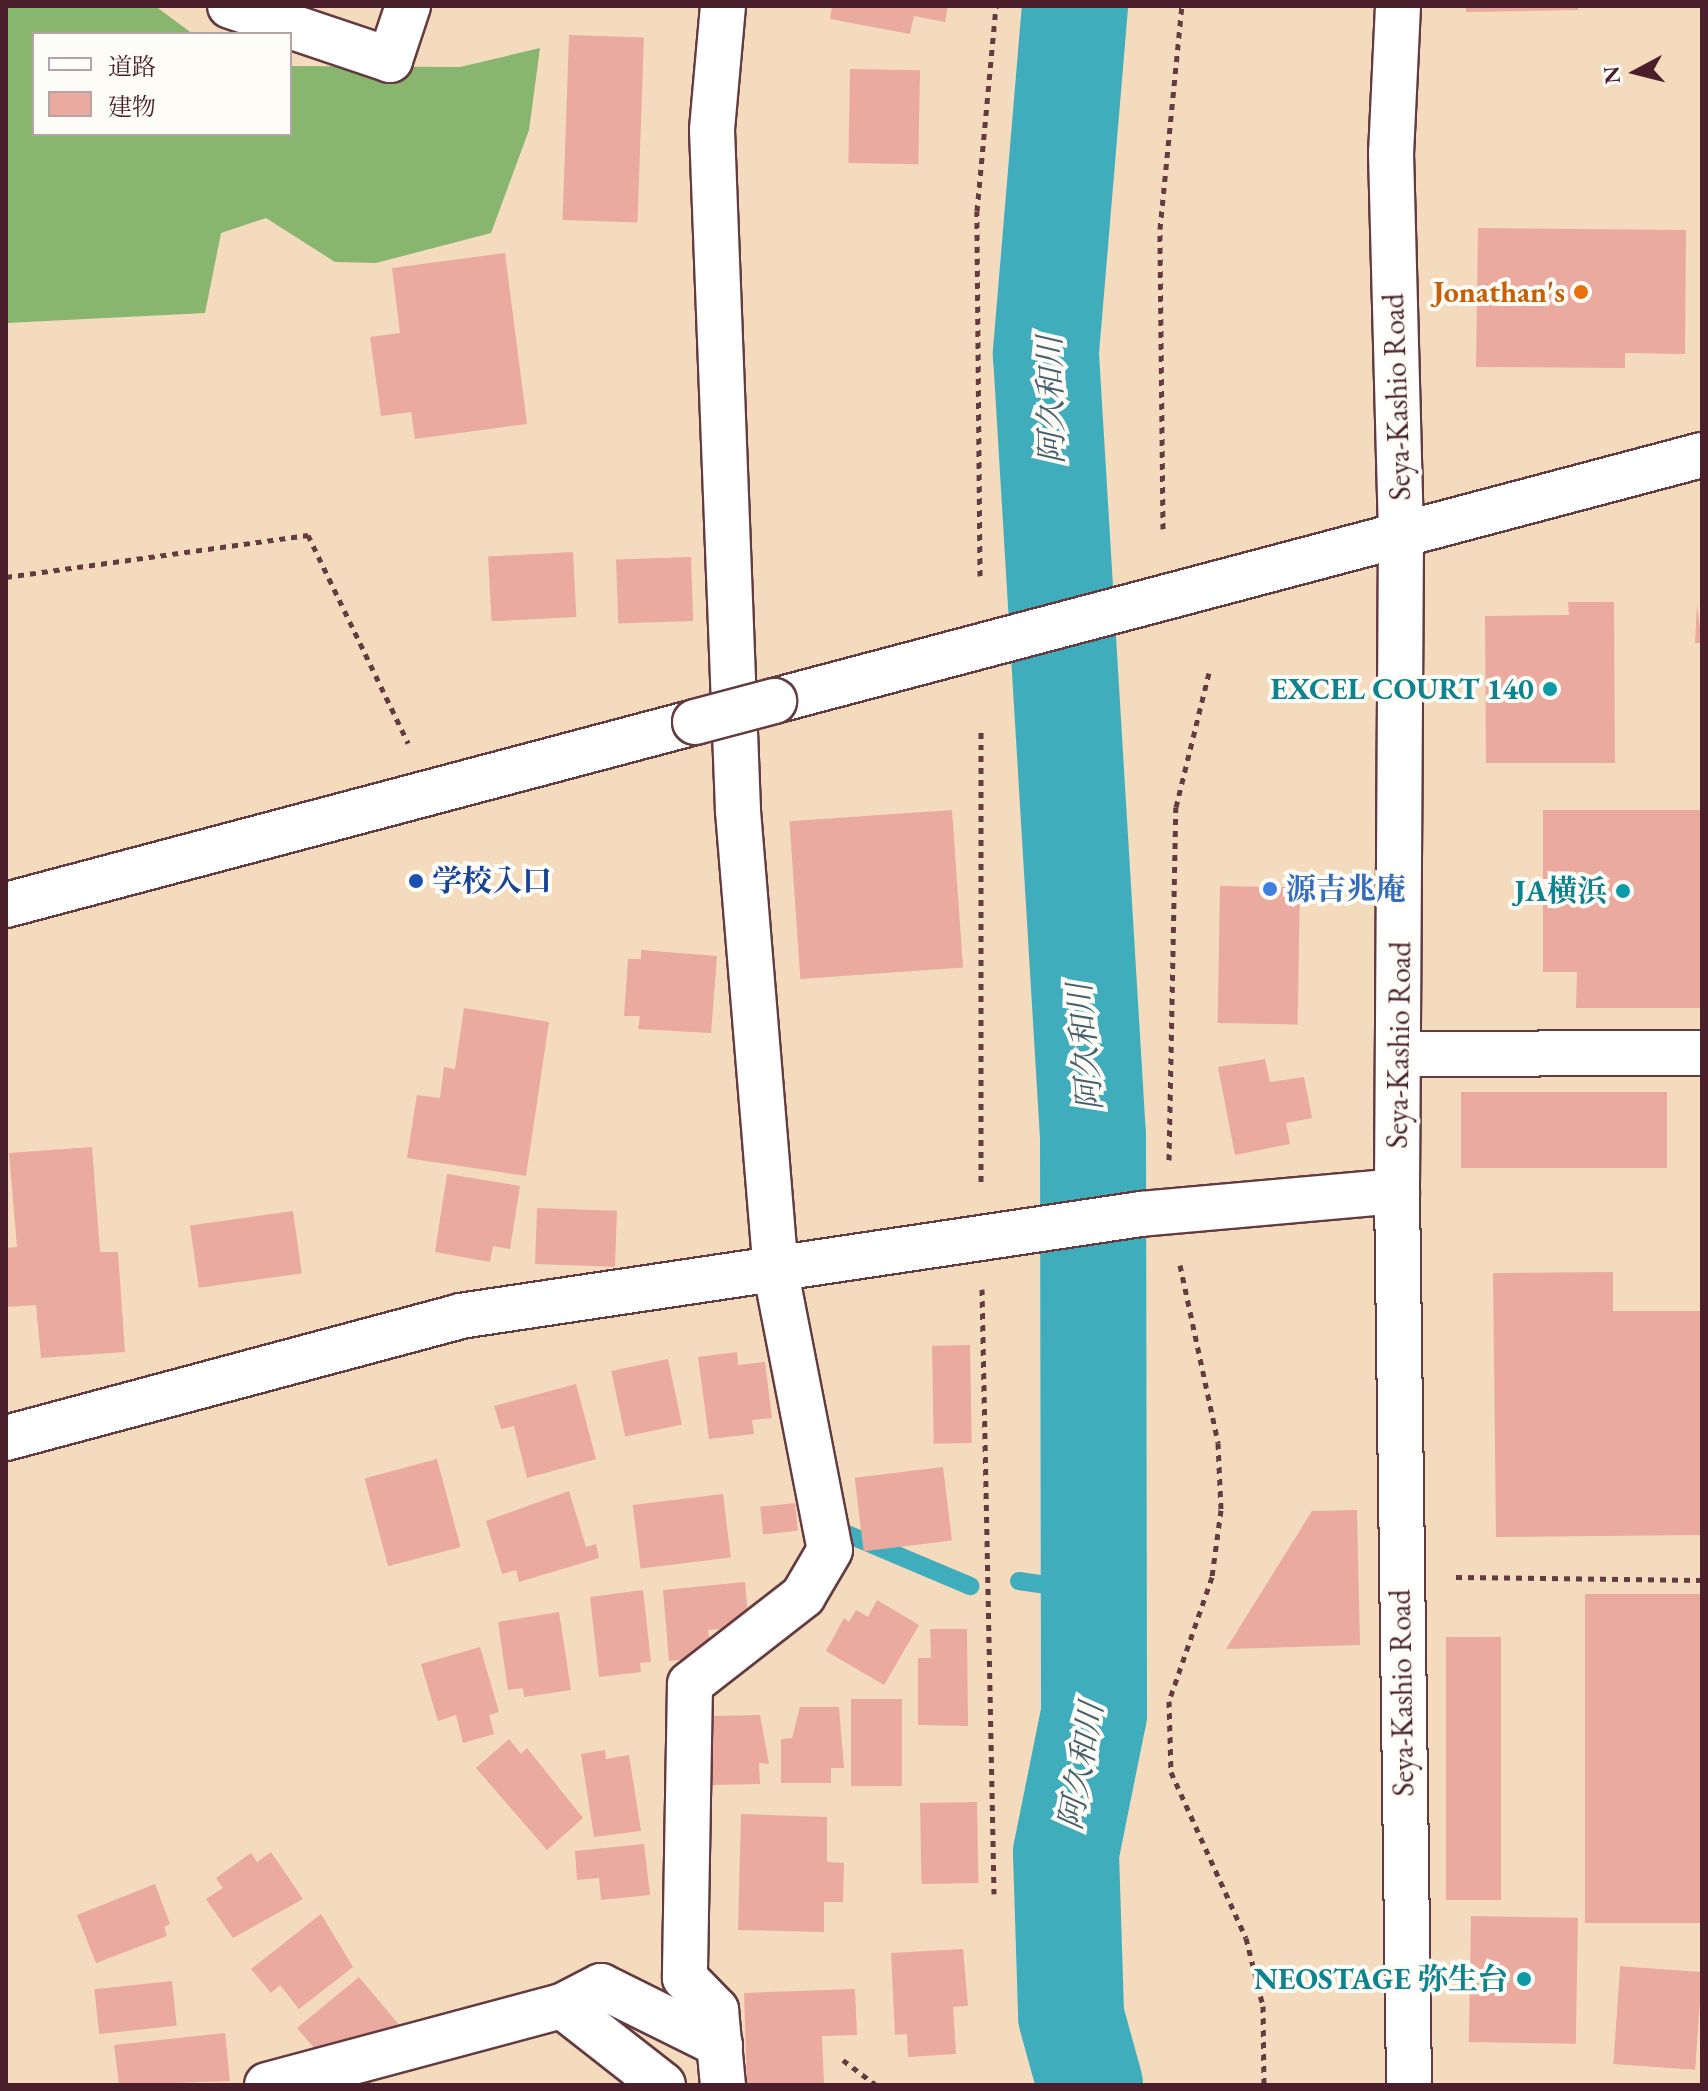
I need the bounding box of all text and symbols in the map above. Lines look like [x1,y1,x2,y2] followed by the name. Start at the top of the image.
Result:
[32,32,292,136] legend
[1596,32,1676,112] north arrow
[108,51,156,82] text: 道路
[1596,64,1627,86] text: N
[108,91,156,122] text: 建物
[1433,274,1565,310] place label: Jonathan's
[1572,283,1590,301] marker: Jonathan's
[1375,293,1419,501] street label: Seya-Kashio Road
[1031,336,1071,464] water label: 阿久和川
[1271,671,1534,707] place label: EXCEL COURT 140
[1541,680,1559,698] marker: EXCEL COURT 140
[432,863,552,899] place label: 学校入口
[1286,871,1406,907] place label: 源吉兆庵
[407,872,425,890] marker: 学校入口
[1514,873,1607,909] place label: JA横浜
[1261,880,1279,898] marker: 源吉兆庵
[1614,882,1632,900] marker: JA横浜
[1379,941,1419,1149] street label: Seya-Kashio Road
[1060,982,1110,1112] water label: 阿久和川
[1382,1589,1422,1797] street label: Seya-Kashio Road
[1051,1700,1111,1832] water label: 阿久和川
[1254,1961,1508,1997] place label: NEOSTAGE 弥生台
[1515,1970,1533,1988] marker: NEOSTAGE 弥生台

